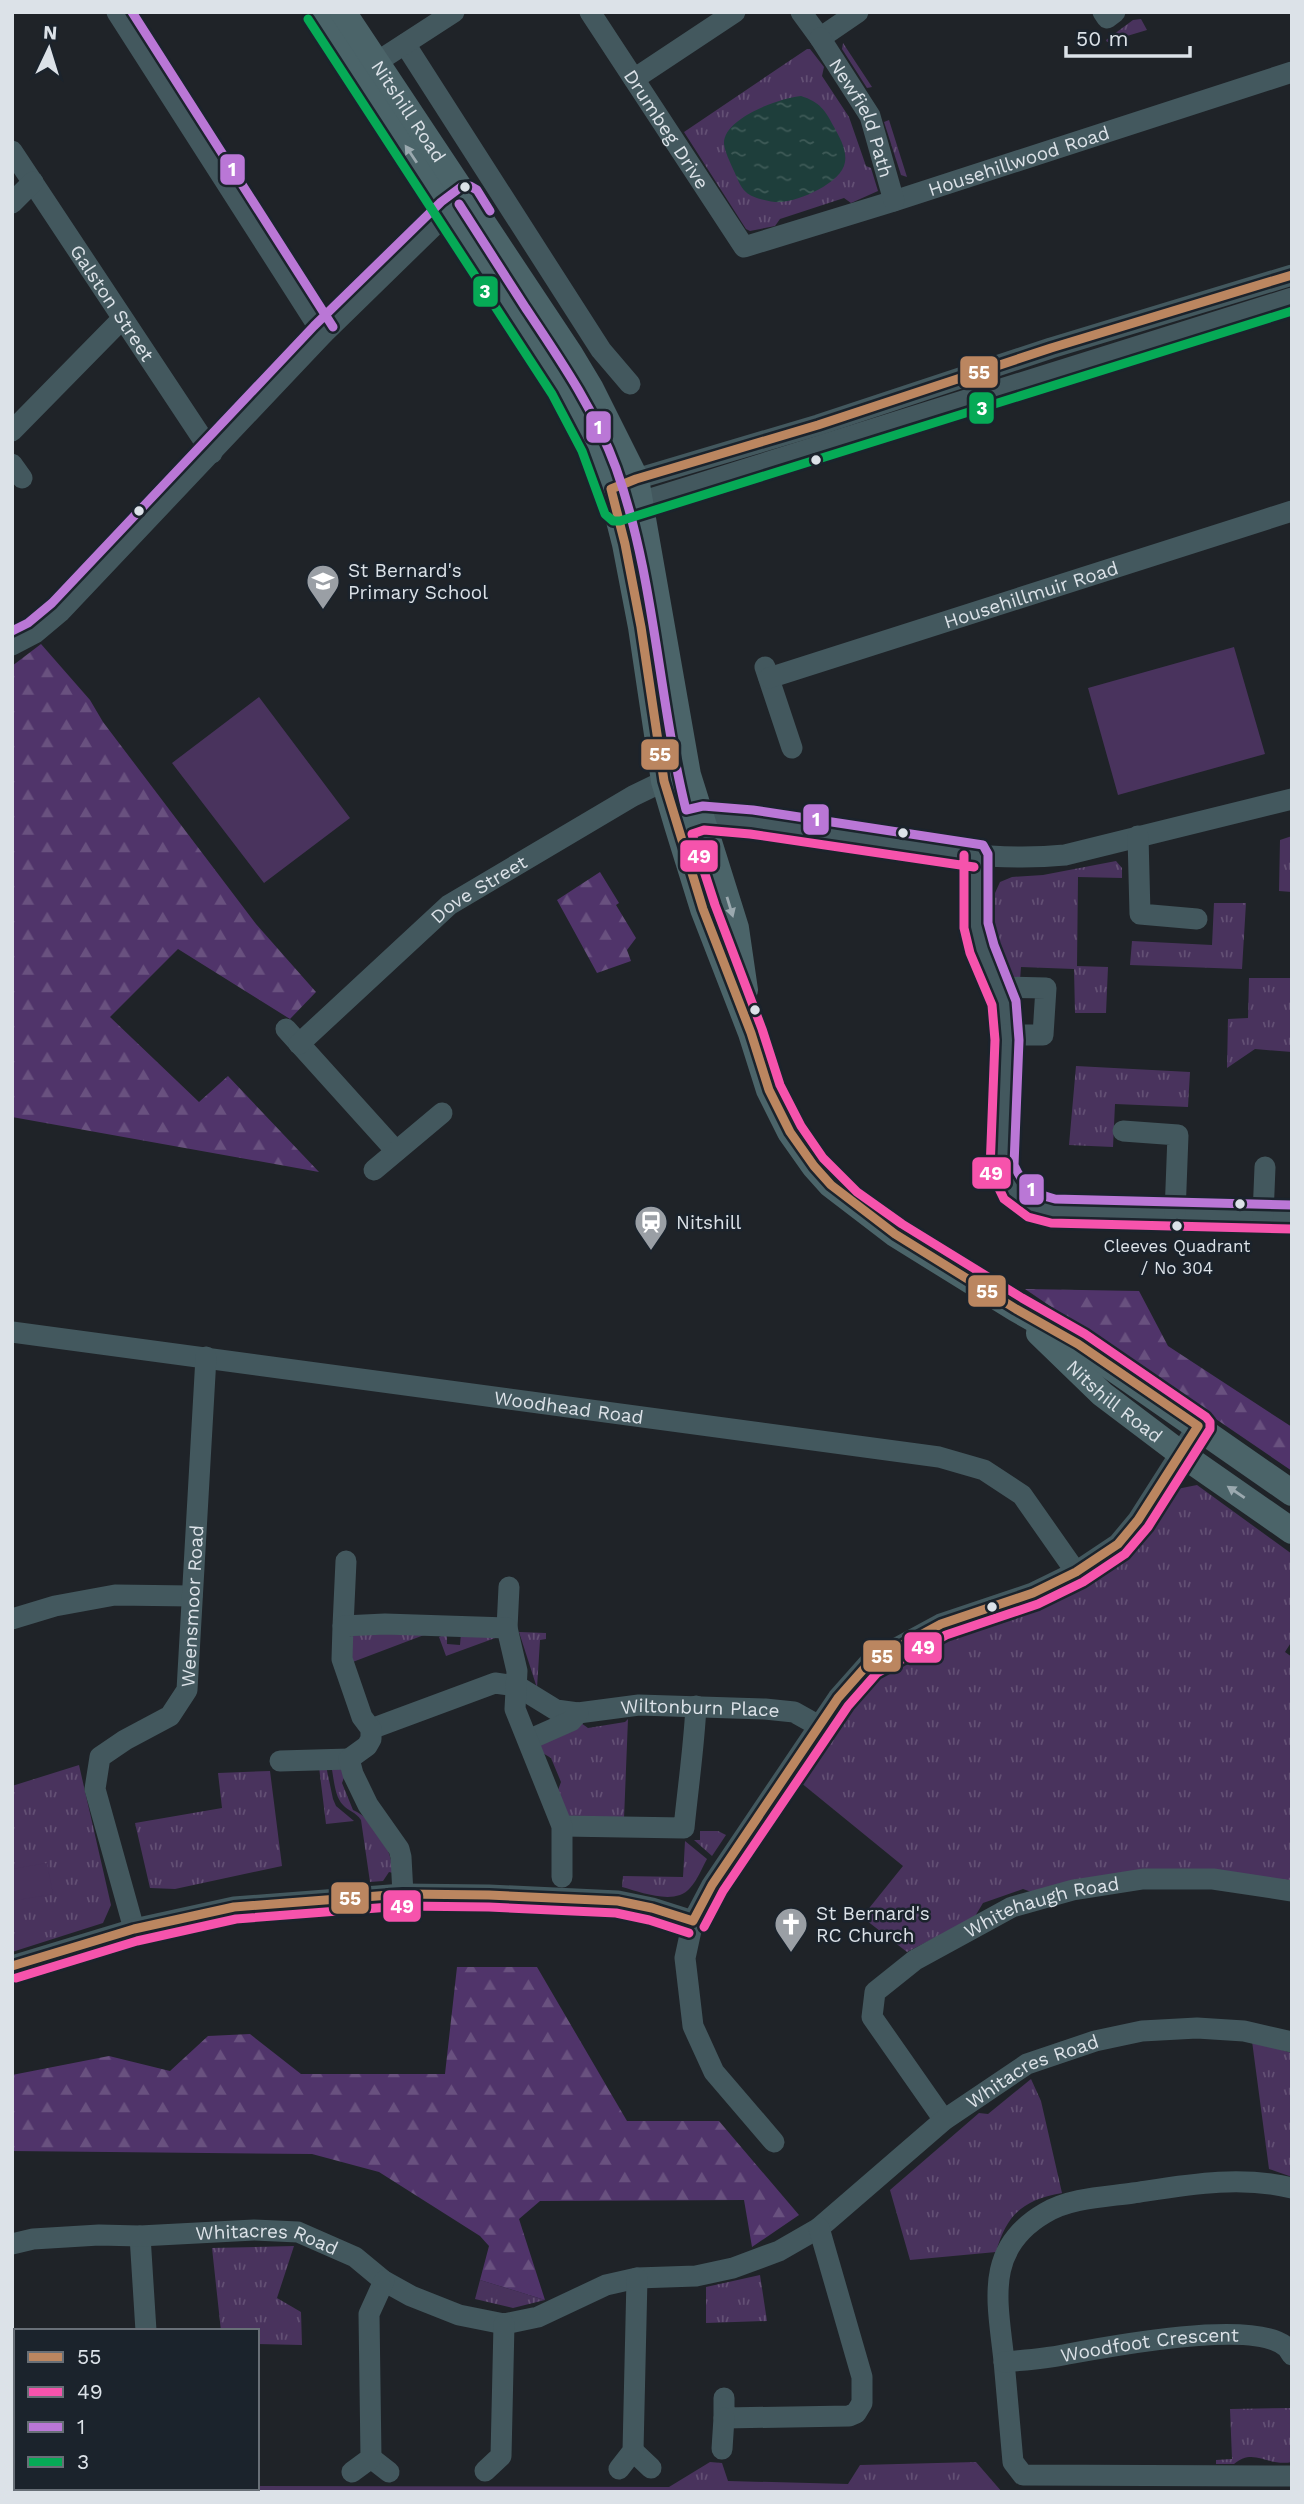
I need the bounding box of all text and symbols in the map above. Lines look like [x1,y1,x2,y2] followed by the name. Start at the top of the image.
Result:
[14,14,84,84] north arrow
[1066,14,1190,58] scale bar
[42,21,58,45] text: N
[1076,26,1128,51] text: 50 m
[824,54,898,180] street label: Newfield Path
[367,56,451,167] street label: Nitshill Road
[619,65,714,193] street label: Drumbeg Drive
[925,120,1112,201] street label: Househillwood Road
[404,145,418,163] one-way arrow
[219,153,246,186] line badge: 1
[228,158,236,181] text: 1
[458,180,472,194] unlabelled marker
[66,240,159,365] street label: Galston Street
[472,275,499,308] line badge: 3
[479,280,491,303] text: 3
[959,355,999,389] line badge: 55
[968,361,990,384] text: 55
[968,391,995,425] line badge: 3
[976,397,988,420] text: 3
[585,410,612,444] line badge: 1
[594,416,602,439] text: 1
[809,453,823,467] unlabelled marker
[132,504,146,518] unlabelled marker
[941,556,1121,633] street label: Househillmuir Road
[348,559,488,604] place label: St Bernard's Primary School
[304,562,342,611] school or university icon: St Bernard's Primary School
[640,738,680,771] line badge: 55
[649,743,671,766] text: 55
[802,803,830,836] line badge: 1
[812,808,820,831] text: 1
[896,826,910,840] unlabelled marker
[679,839,719,873] line badge: 49
[687,845,711,868] text: 49
[426,850,531,928] street label: Dove Street
[725,896,735,917] one-way arrow
[748,1003,762,1017] unlabelled marker
[971,1156,1012,1190] line badge: 49
[979,1162,1003,1185] text: 49
[1018,1173,1045,1206] line badge: 1
[1027,1178,1035,1201] text: 1
[1233,1197,1247,1211] unlabelled marker
[632,1203,670,1252] station icon: Nitshill
[676,1211,742,1234] place label: Nitshill
[1170,1219,1184,1233] marker: Cleeves Quadrant / No 304
[1104,1236,1250,1278] place label: Cleeves Quadrant / No 304
[967,1274,1007,1308] line badge: 55
[976,1280,998,1303] text: 55
[1062,1355,1167,1447] street label: Nitshill Road
[493,1386,645,1429] street label: Woodhead Road
[1227,1485,1245,1499] one-way arrow
[176,1524,208,1688] street label: Weensmoor Road
[985,1600,999,1614] unlabelled marker
[903,1631,943,1664] line badge: 49
[911,1636,935,1659] text: 49
[862,1639,902,1673] line badge: 55
[871,1645,893,1668] text: 55
[619,1693,781,1722] street label: Wiltonburn Place
[960,1871,1121,1943] street label: Whitehaugh Road
[330,1881,370,1915] line badge: 55
[339,1887,361,1910] text: 55
[382,1889,422,1923] line badge: 49
[390,1895,414,1918] text: 49
[816,1902,930,1947] place label: St Bernard's RC Church
[772,1905,810,1954] church icon: St Bernard's RC Church
[962,2029,1101,2113] street label: Whitacres Road
[195,2218,342,2260] street label: Whitacres Road
[1059,2323,1239,2367] street label: Woodfoot Crescent
[14,2329,259,2490] legend
[77,2344,101,2369] text: 55
[77,2379,103,2404] text: 49
[77,2414,85,2439] text: 1
[77,2449,89,2474] text: 3

